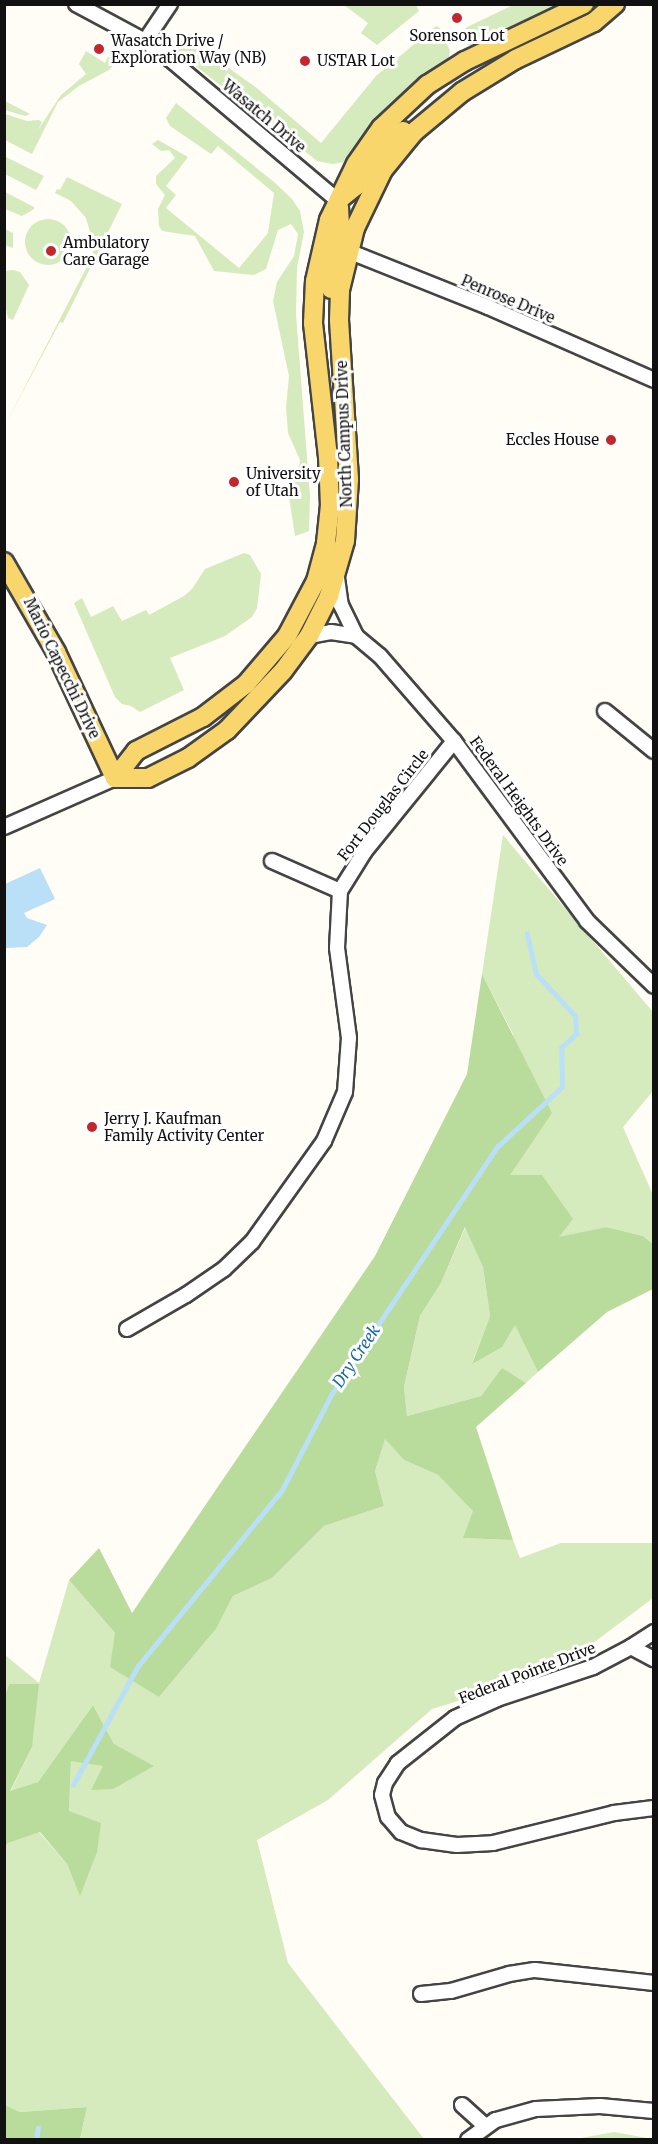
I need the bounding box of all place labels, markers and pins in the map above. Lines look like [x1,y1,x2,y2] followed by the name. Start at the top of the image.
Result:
[450,11,464,25] marker: Sorenson Lot
[409,27,505,45] place label: Sorenson Lot
[111,31,266,66] place label: Wasatch Drive / Exploration Way (NB)
[92,42,106,56] marker: Wasatch Drive / Exploration Way (NB)
[317,52,395,70] place label: USTAR Lot
[298,54,312,68] marker: USTAR Lot
[63,233,149,268] place label: Ambulatory Care Garage
[44,244,58,258] marker: Ambulatory Care Garage
[506,431,599,449] place label: Eccles House
[604,433,618,447] marker: Eccles House
[246,464,321,499] place label: University of Utah
[227,475,241,489] marker: University of Utah
[104,1109,264,1144] place label: Jerry J. Kaufman Family Activity Center
[85,1120,99,1134] marker: Jerry J. Kaufman Family Activity Center

